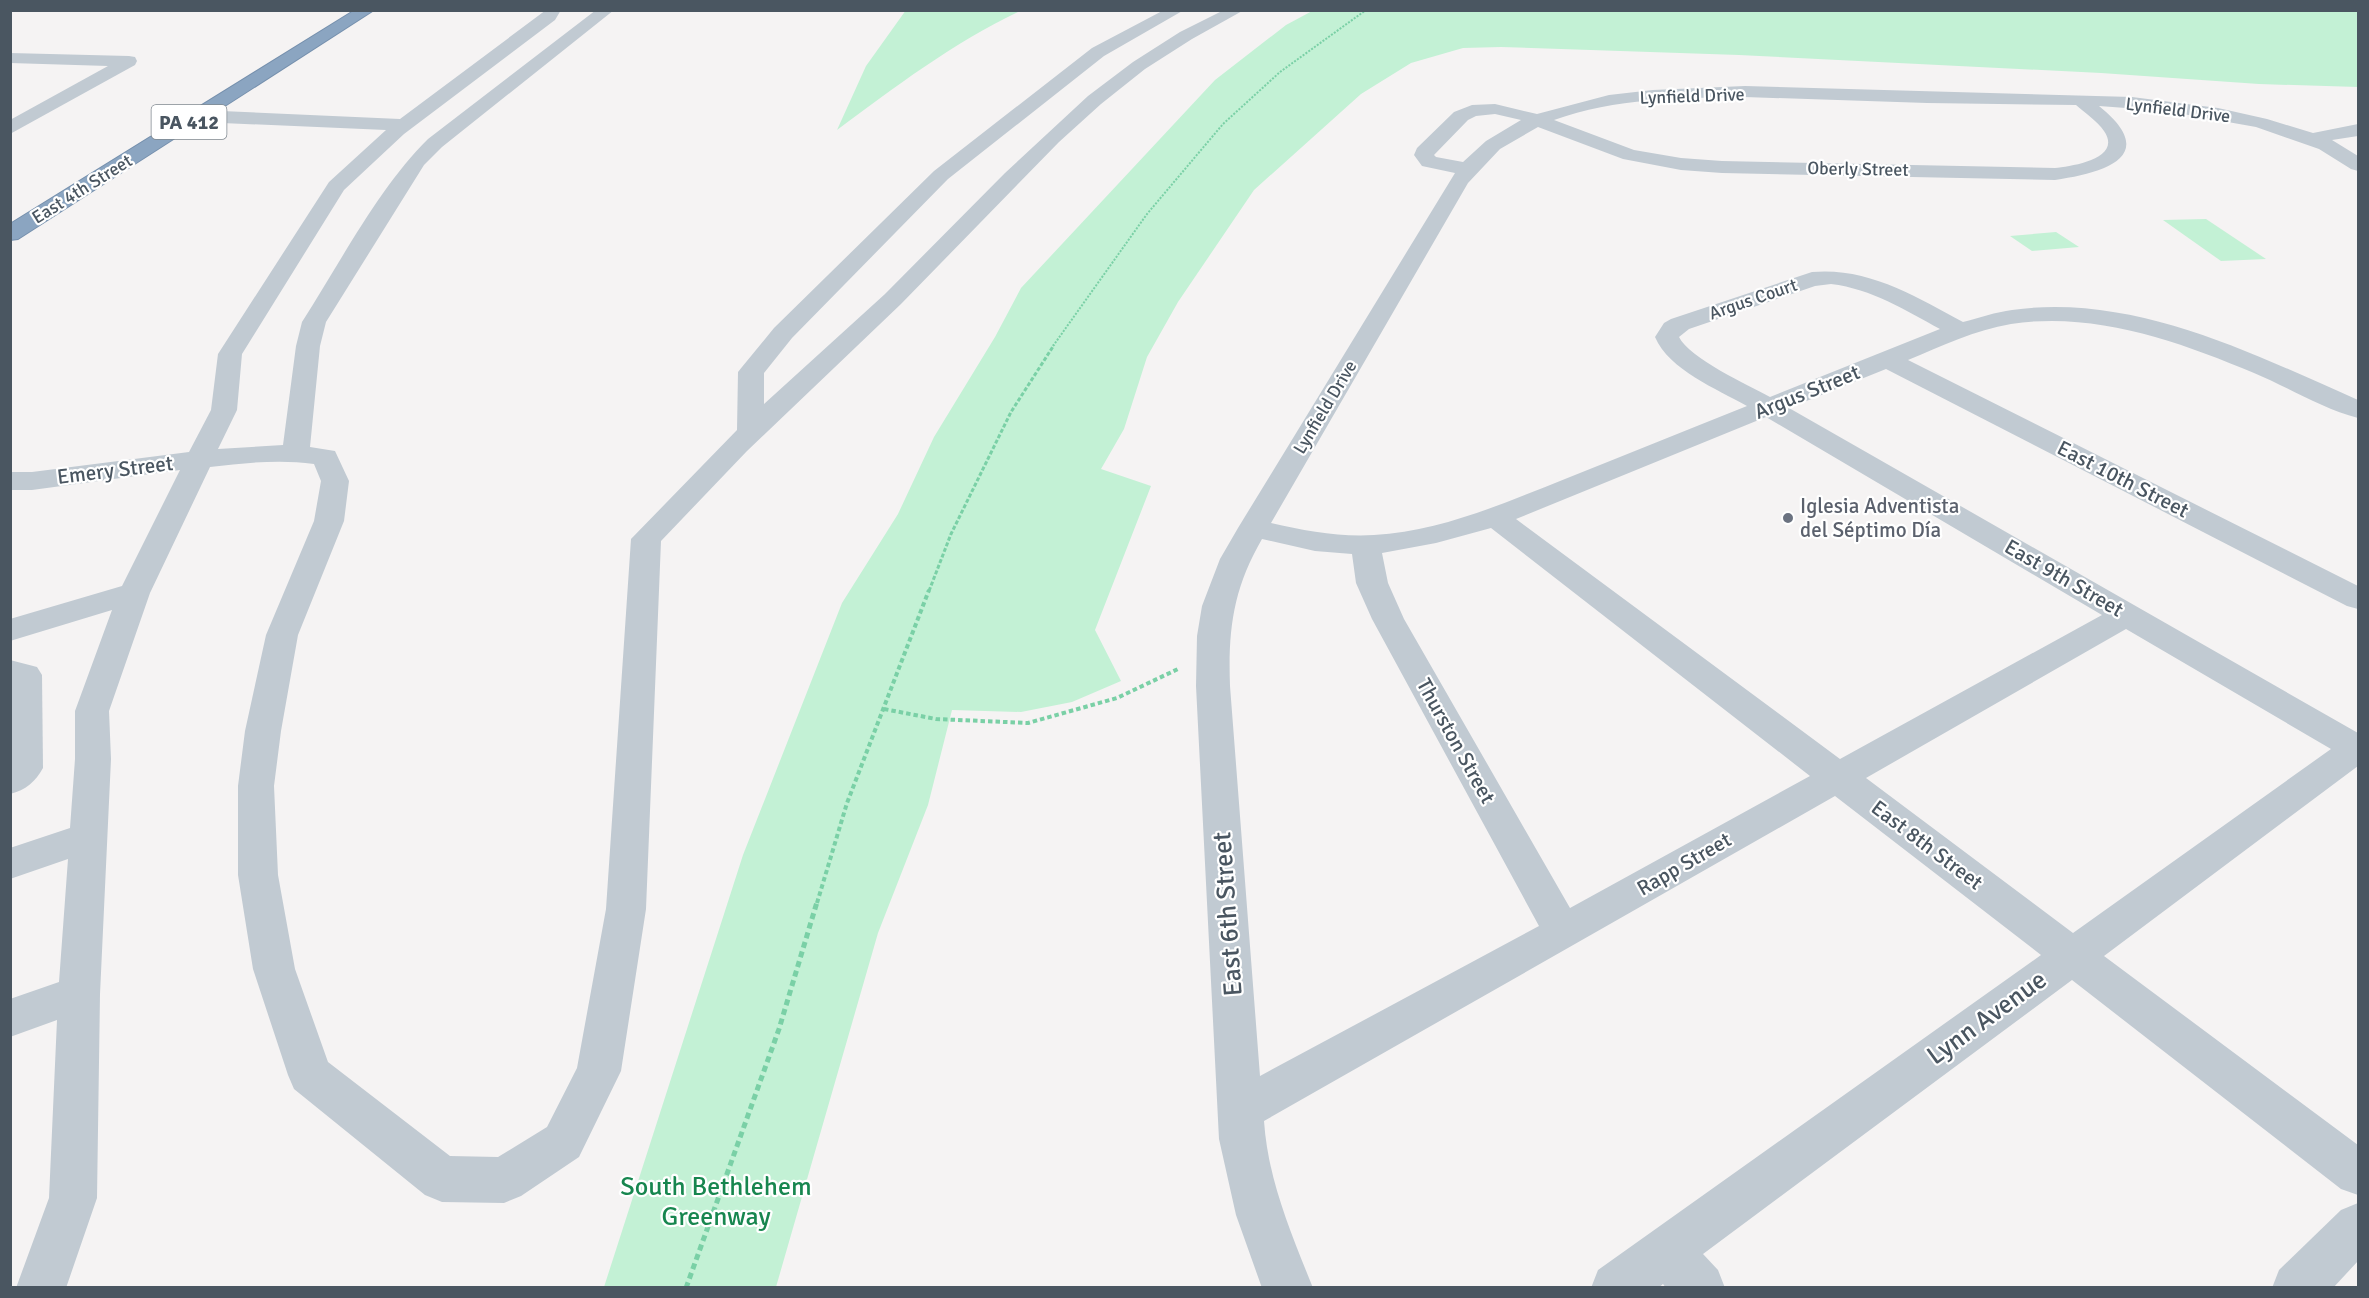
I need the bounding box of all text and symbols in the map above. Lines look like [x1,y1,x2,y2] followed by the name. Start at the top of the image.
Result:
[1639,83,1745,109] street label: Lynfield Drive
[2124,93,2232,127] street label: Lynfield Drive
[152,105,226,139] road number: PA 412
[28,149,136,229] street label: East 4th Street
[1807,157,1909,181] street label: Oberly Street
[1706,274,1800,324] street label: Argus Court
[1288,356,1362,458] street label: Lynfield Drive
[1750,359,1864,425] street label: Argus Street
[2053,435,2193,523] street label: East 10th Street
[56,450,174,490] street label: Emery Street
[1800,493,1959,543] place label: Iglesia Adventista del Séptimo Día
[1781,511,1795,525] marker: Iglesia Adventista del Séptimo Día
[2000,533,2128,623] street label: East 9th Street
[1411,674,1501,808] street label: Thurston Street
[1866,795,1988,895] street label: East 8th Street
[1632,827,1736,901] street label: Rapp Street
[1206,831,1250,997] street label: East 6th Street
[1921,964,2053,1072] street label: Lynn Avenue
[620,1171,812,1233] park label: South Bethlehem Greenway

